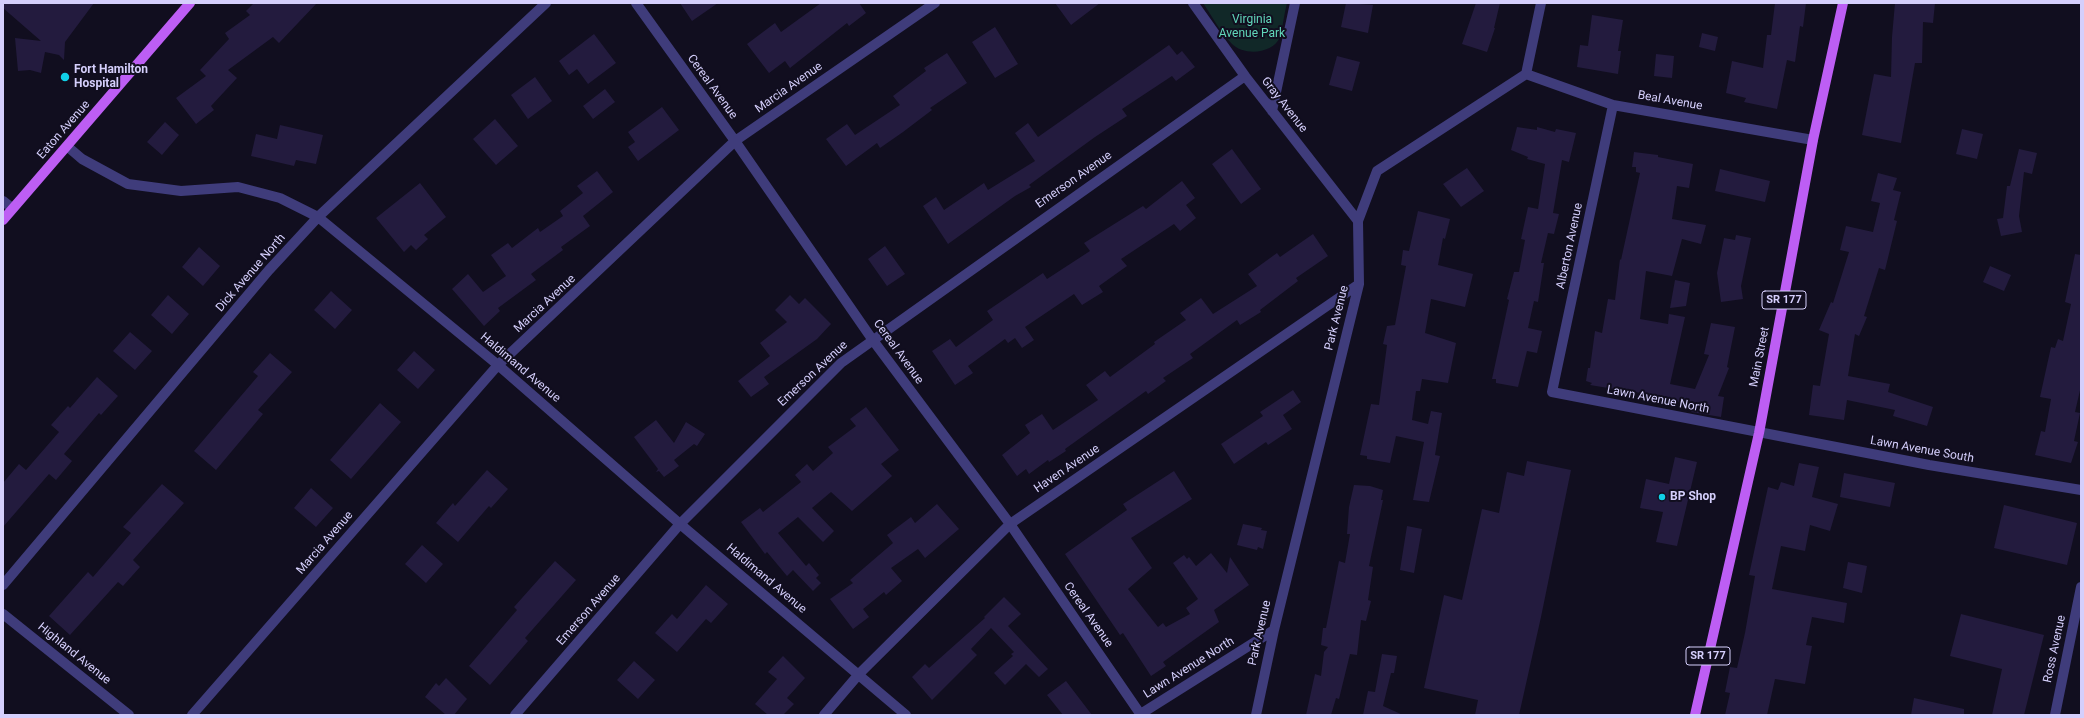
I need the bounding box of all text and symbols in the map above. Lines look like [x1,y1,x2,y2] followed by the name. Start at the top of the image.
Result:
[1219,13,1285,41] park label: Virginia Avenue Park
[684,52,740,122] street label: Cereal Avenue
[753,59,825,117] street label: Marcia Avenue
[74,63,148,91] place label: Fort Hamilton Hospital
[59,71,71,83] marker: Fort Hamilton Hospital
[1258,74,1310,136] street label: Gray Avenue
[1636,88,1704,114] street label: Beal Avenue
[35,98,93,162] street label: Eaton Avenue
[1033,148,1115,212] street label: Emerson Avenue
[1554,202,1586,290] street label: Alberton Avenue
[213,231,289,315] street label: Dick Avenue North
[511,272,579,336] street label: Marcia Avenue
[1322,284,1352,352] street label: Park Avenue
[1762,291,1806,309] road number: SR 177
[870,317,926,387] street label: Cereal Avenue
[1747,326,1773,388] street label: Main Street
[477,330,563,406] street label: Haldimand Avenue
[775,338,851,410] street label: Emerson Avenue
[1606,383,1710,417] street label: Lawn Avenue North
[1869,434,1975,466] street label: Lawn Avenue South
[1031,442,1103,496] street label: Haven Avenue
[1670,490,1716,504] place label: BP Shop
[1657,492,1667,502] marker: BP Shop
[294,509,356,577] street label: Marcia Avenue
[723,541,809,617] street label: Haldimand Avenue
[554,571,624,649] street label: Emerson Avenue
[1060,580,1116,650] street label: Cereal Avenue
[1246,599,1274,667] street label: Park Avenue
[2041,614,2069,684] street label: Ross Avenue
[35,620,113,688] street label: Highland Avenue
[1141,634,1237,702] street label: Lawn Avenue North
[1686,647,1730,665] road number: SR 177

